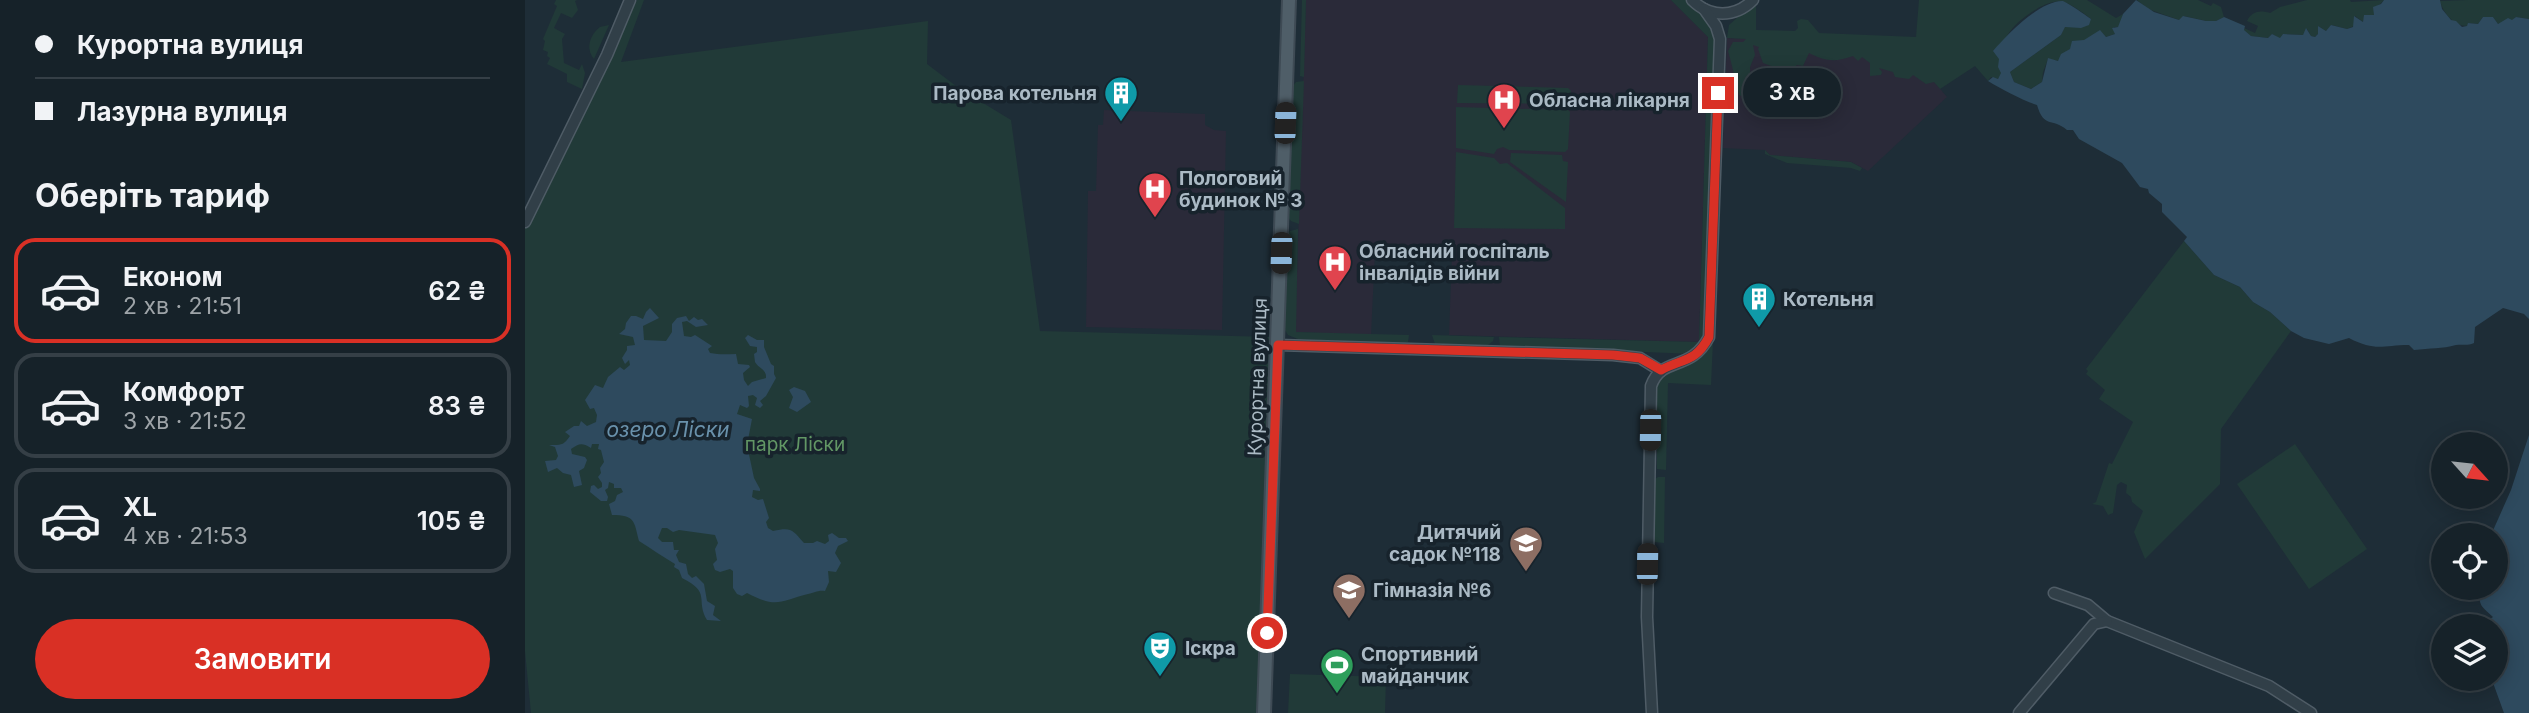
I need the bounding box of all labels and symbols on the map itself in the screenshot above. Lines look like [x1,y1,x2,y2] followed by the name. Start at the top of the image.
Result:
[1743,68,1841,118] callout: 3 хв
[1102,74,1140,123] building icon: Парова котельня
[1702,77,1734,109] route end
[1485,81,1523,130] hospital icon: Обласна лікарня
[933,82,1097,105] place label: Парова котельня
[1529,89,1690,112] place label: Обласна лікарня
[1274,102,1297,144] car
[1179,167,1302,212] place label: Пологовий будинок № 3
[1136,170,1174,219] hospital icon: Пологовий будинок № 3
[1270,232,1293,274] car
[1359,240,1550,285] place label: Обласний госпіталь інвалідів війни
[1316,243,1354,292] hospital icon: Обласний госпіталь інвалідів війни
[1740,280,1778,329] building icon: Котельня
[1783,288,1874,311] place label: Котельня
[1243,297,1272,457] street label: Курортна вулиця
[1640,409,1661,451] car
[606,417,730,442] water label: озеро Ліски
[2431,432,2508,509] north arrow
[745,433,845,456] park label: парк Ліски
[1389,521,1501,566] place label: Дитячий садок №118
[1507,524,1545,573] school or university icon: Дитячий садок №118
[1637,543,1658,585] car
[1330,571,1368,620] school or university icon: Гімназія №6
[1373,579,1491,602] place label: Гімназія №6
[1251,617,1283,649] route start
[1141,629,1179,678] theatre icon: Іскра
[1185,637,1236,660] place label: Іскра
[1361,643,1478,688] place label: Спортивний майданчик
[1318,646,1356,695] sports icon: Спортивний майданчик

